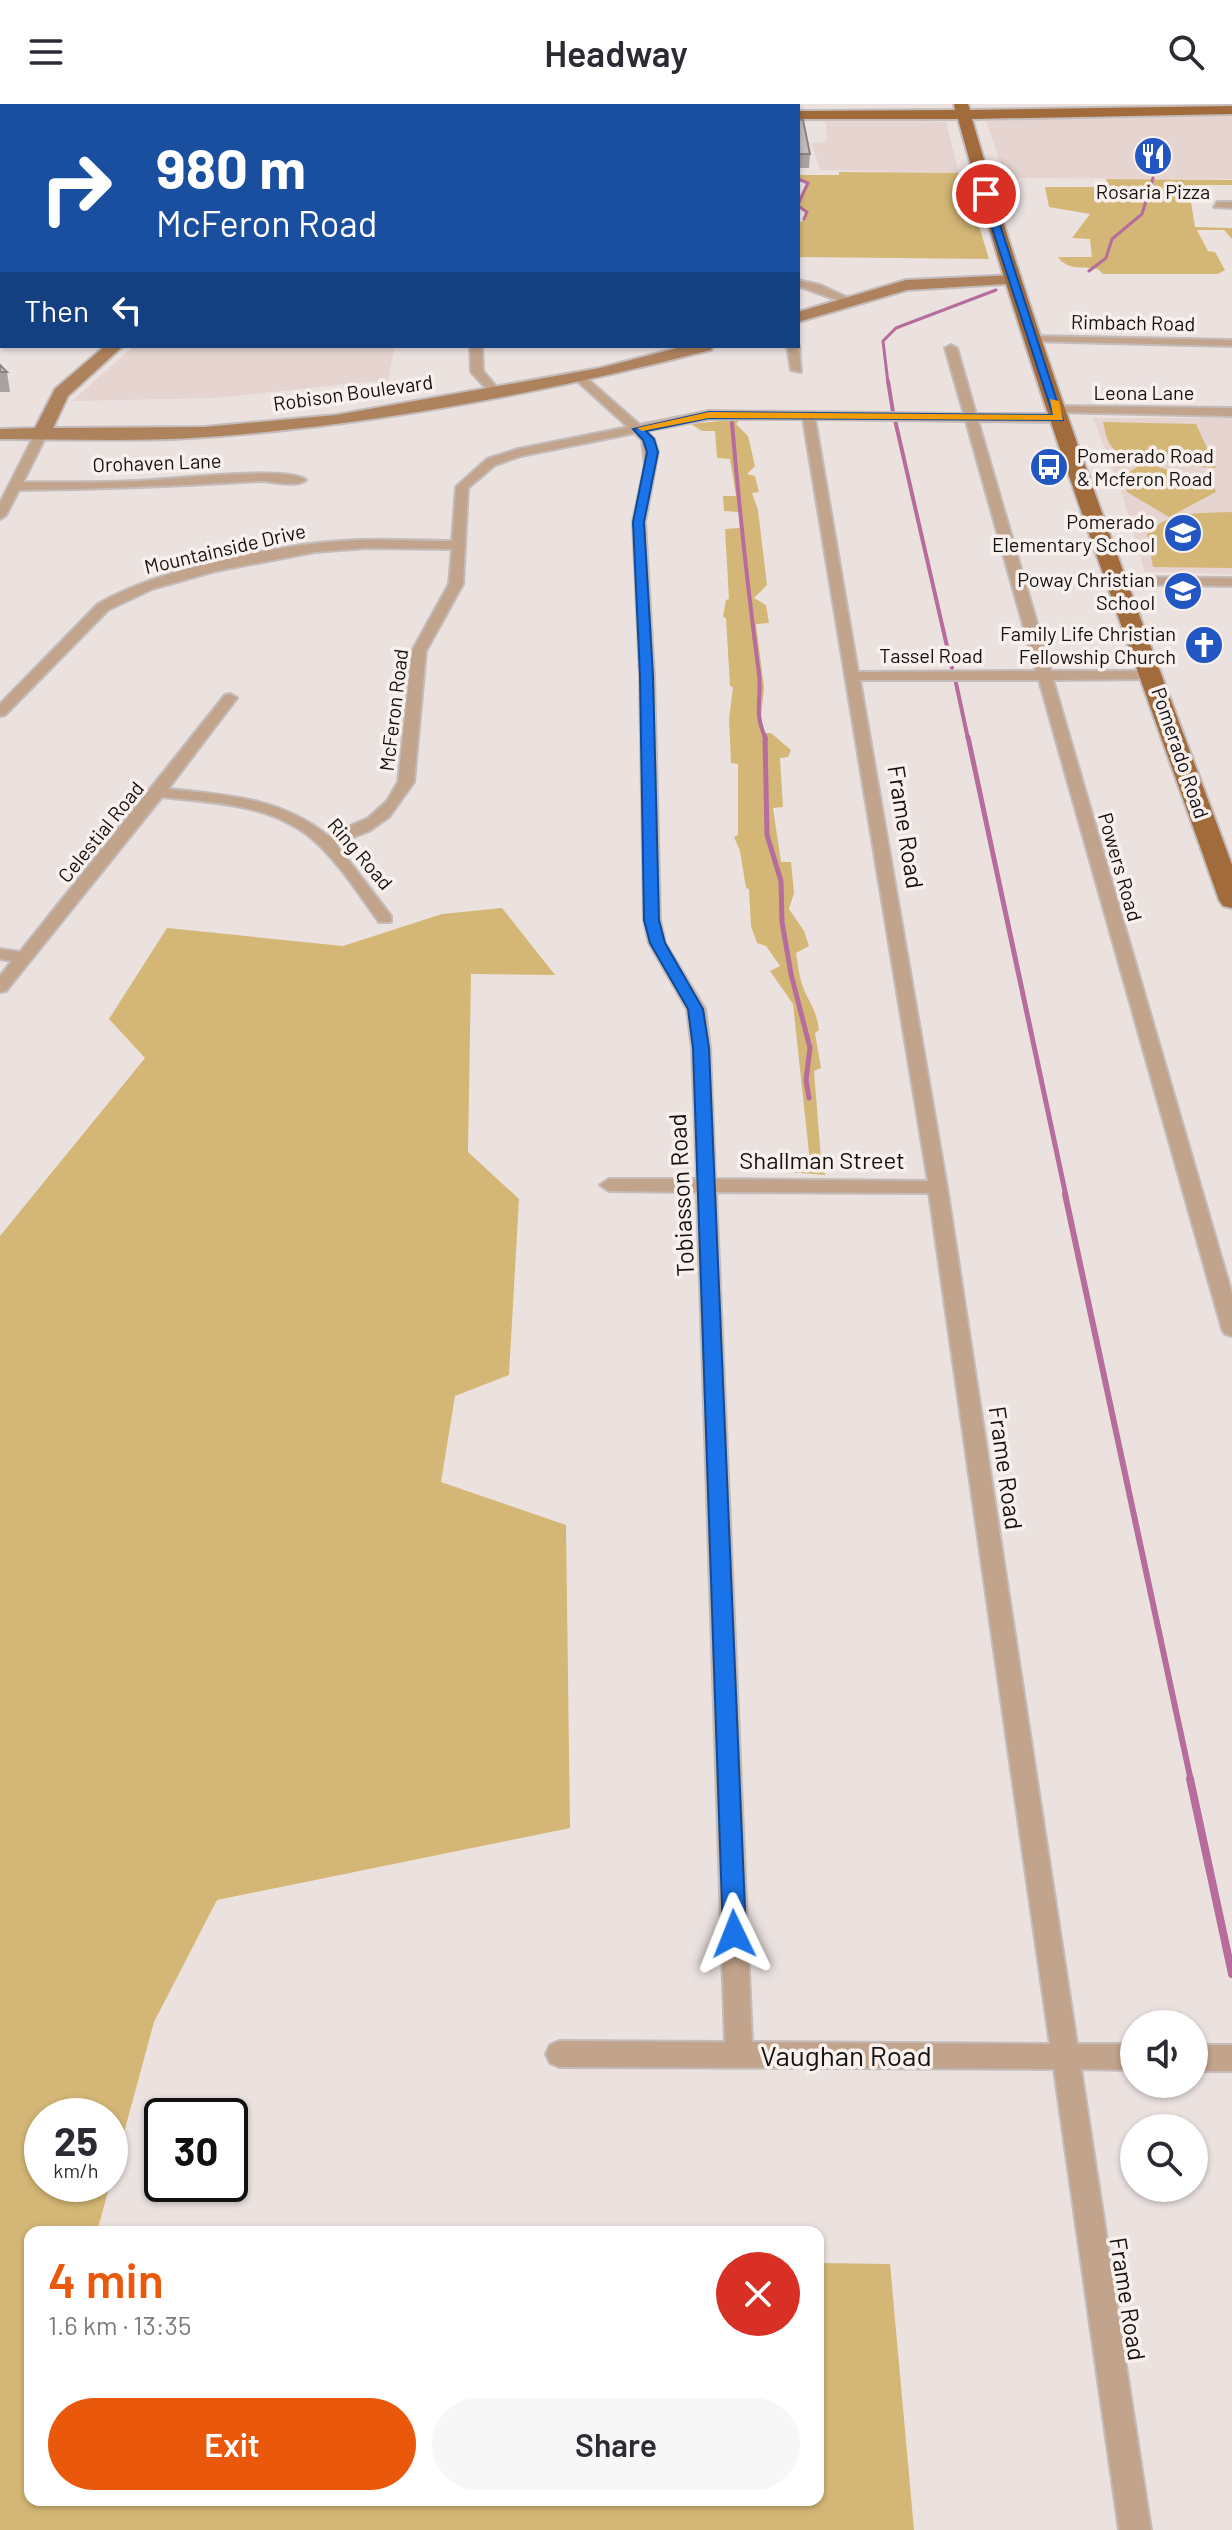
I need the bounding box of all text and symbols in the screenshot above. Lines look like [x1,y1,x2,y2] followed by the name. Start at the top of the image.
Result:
[24,30,68,74] icon: menu
[1164,30,1208,74] icon: search
[544,31,688,74] text: Headway
[156,133,306,200] text: 980 m
[1132,135,1174,177] restaurant icon: Rosaria Pizza
[24,136,128,240] icon: right
[952,160,1020,228] pin
[964,172,1008,216] icon: arrive
[1096,179,1210,203] place label: Rosaria Pizza
[156,201,377,244] text: McFeron Road
[105,288,149,332] icon: left
[24,292,89,328] text: Then
[1071,309,1195,335] street label: Rimbach Road
[271,369,434,415] street label: Robison Boulevard
[1094,380,1194,404] street label: Leona Lane
[1077,443,1214,490] place label: Pomerado Road & Mcferon Road
[1028,446,1070,488] bus stop icon: Pomerado Road & Mcferon Road
[92,448,222,476] street label: Orohaven Lane
[992,509,1155,556] place label: Pomerado Elementary School
[1162,512,1204,554] school or university icon: Pomerado Elementary School
[142,518,308,578] street label: Mountainside Drive
[1017,567,1155,614] place label: Poway Christian School
[1162,570,1204,612] school or university icon: Poway Christian School
[1000,621,1176,668] place label: Family Life Christian Fellowship Church
[1183,624,1225,666] church icon: Family Life Christian Fellowship Church
[879,643,983,667] street label: Tassel Road
[374,647,412,772] street label: McFeron Road
[1147,684,1215,821] street label: Pomerado Road
[882,763,931,891] street label: Frame Road
[52,776,148,887] street label: Celestial Road
[1094,810,1148,924] street label: Powers Road
[323,813,398,894] street label: Ring Road
[662,1113,699,1277] street label: Tobiasson Road
[739,1145,905,1174] street label: Shallman Street
[983,1404,1030,1532] street label: Frame Road
[692,1892,776,1976] position arrow
[1120,2010,1208,2202] map controls
[1120,2010,1208,2098] button: sound
[760,2038,932,2072] street label: Vaughan Road
[144,2098,248,2202] speed limit sign: 30
[1120,2114,1208,2202] button: search
[54,2116,98,2164] text: 25
[53,2158,99,2182] text: km/h
[1104,2235,1153,2363] street label: Frame Road
[48,2250,164,2308] text: 4 min
[716,2252,800,2336] button: close
[48,2309,191,2340] text: 1.6 km · 13:35
[48,2398,416,2490] button: Exit
[432,2398,800,2490] button: Share

